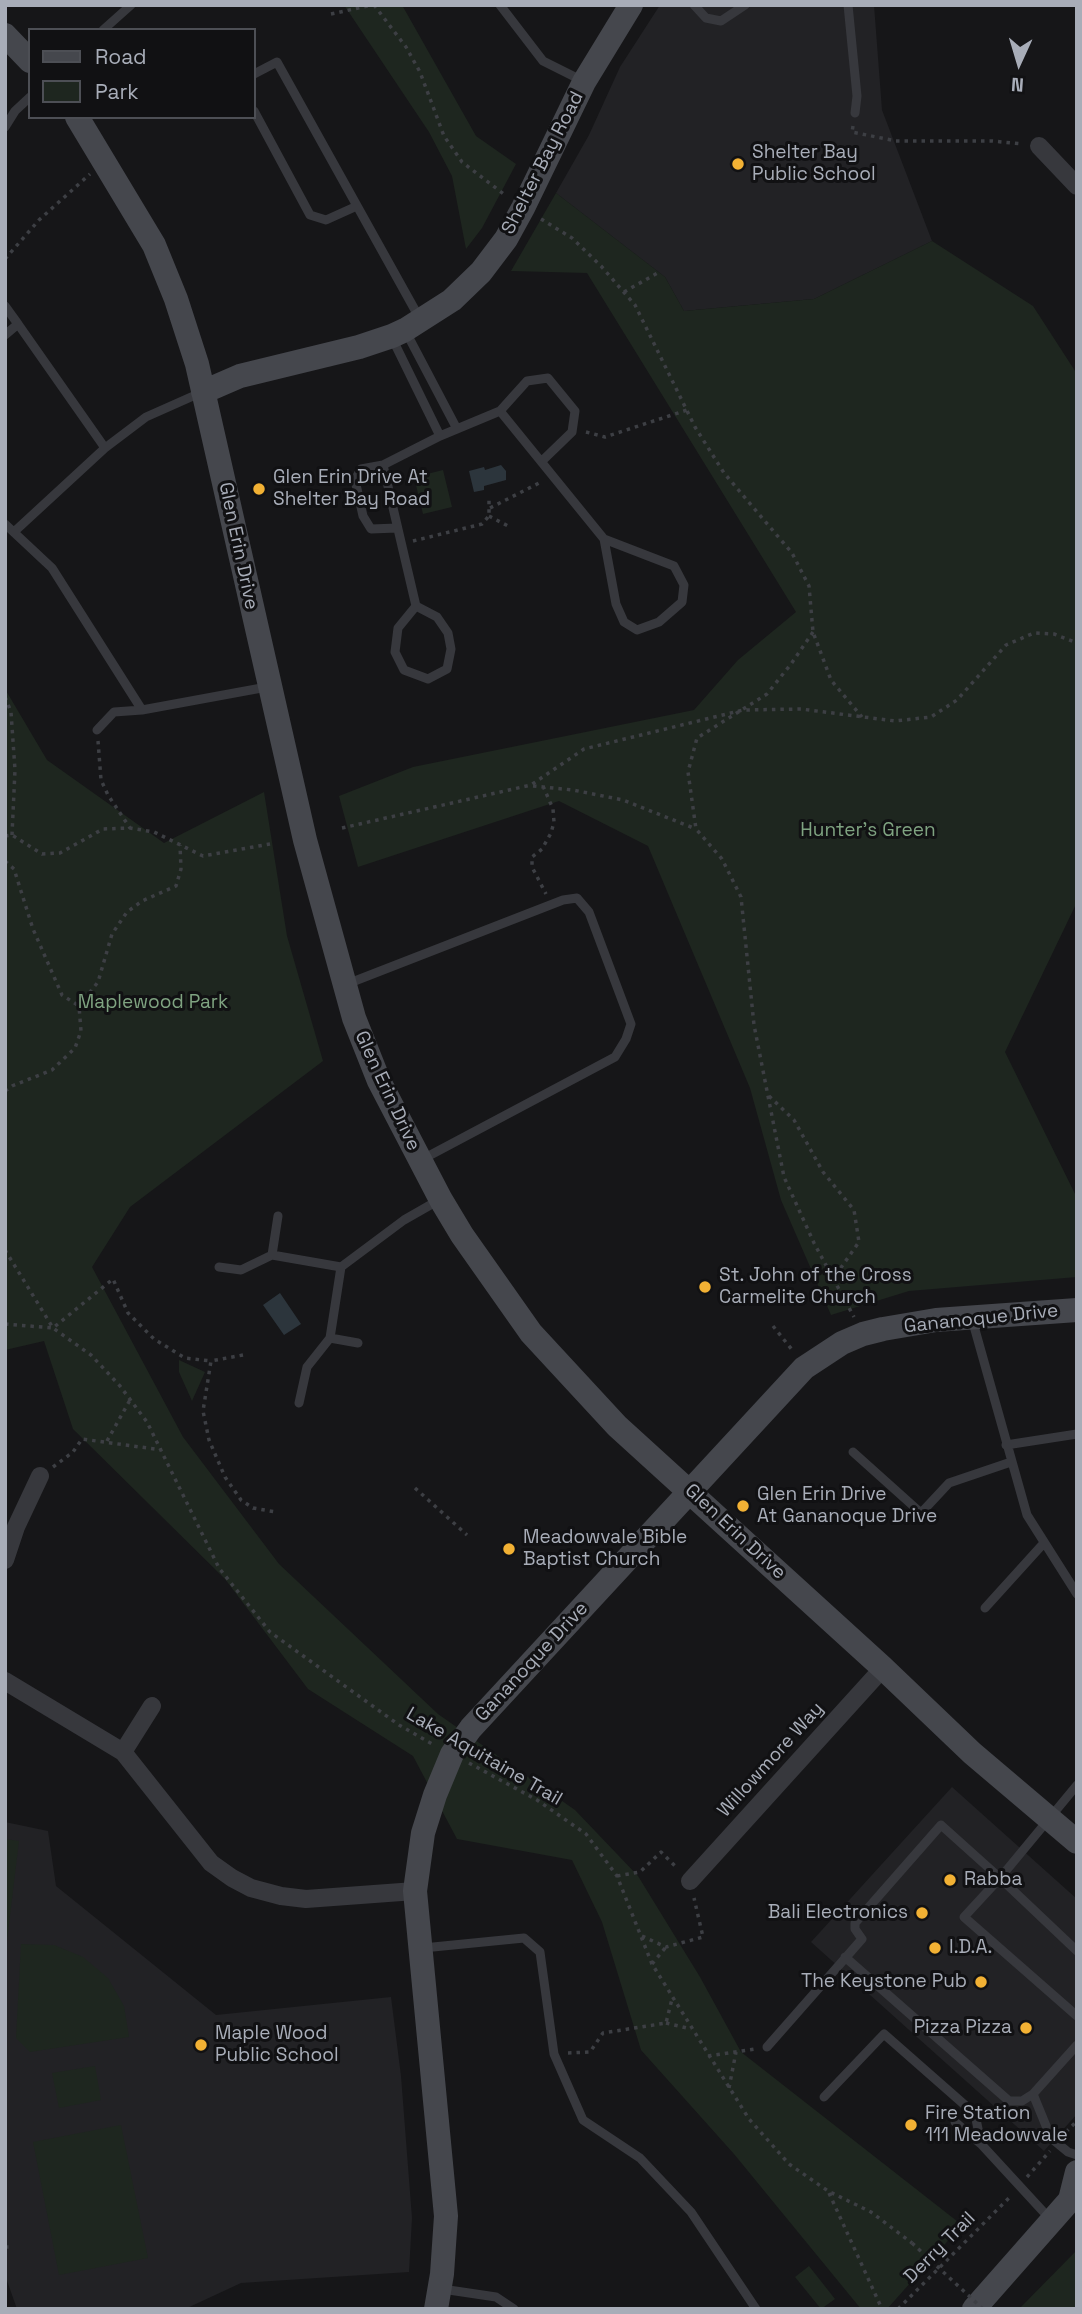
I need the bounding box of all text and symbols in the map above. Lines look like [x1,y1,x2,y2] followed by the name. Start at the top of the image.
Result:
[28,28,256,119] legend
[984,28,1054,98] north arrow
[95,43,147,70] text: Road
[1010,72,1025,97] text: N
[95,78,139,105] text: Park
[497,88,589,238] street label: Shelter Bay Road
[752,142,876,186] place label: Shelter Bay Public School
[730,156,746,172] marker: Shelter Bay Public School
[273,467,430,511] place label: Glen Erin Drive At Shelter Bay Road
[213,480,263,612] street label: Glen Erin Drive
[251,481,267,497] marker: Glen Erin Drive At Shelter Bay Road
[800,820,936,842] park label: Hunter's Green
[78,992,228,1014] park label: Maplewood Park
[349,1027,425,1155] street label: Glen Erin Drive
[719,1265,912,1309] place label: St. John of the Cross Carmelite Church
[697,1279,713,1295] marker: St. John of the Cross Carmelite Church
[903,1300,1059,1338] street label: Gananoque Drive
[680,1479,790,1585] street label: Glen Erin Drive
[757,1484,937,1528] place label: Glen Erin Drive At Gananoque Drive
[735,1498,751,1514] marker: Glen Erin Drive At Gananoque Drive
[523,1527,687,1571] place label: Meadowvale Bible Baptist Church
[501,1541,517,1557] marker: Meadowvale Bible Baptist Church
[471,1598,593,1726] street label: Gananoque Drive
[713,1698,829,1822] street label: Willowmore Way
[402,1703,566,1811] street label: Lake Aquitaine Trail
[964,1869,1022,1891] place label: Rabba
[942,1872,958,1888] marker: Rabba
[768,1902,908,1924] place label: Bali Electronics
[914,1905,930,1921] marker: Bali Electronics
[949,1937,992,1959] place label: I.D.A.
[927,1940,943,1956] marker: I.D.A.
[801,1971,967,1993] place label: The Keystone Pub
[973,1974,989,1990] marker: The Keystone Pub
[914,2017,1012,2039] place label: Pizza Pizza
[1018,2020,1034,2036] marker: Pizza Pizza
[215,2023,339,2067] place label: Maple Wood Public School
[193,2037,209,2053] marker: Maple Wood Public School
[925,2103,1068,2147] place label: Fire Station 111 Meadowvale
[903,2117,919,2133] marker: Fire Station 111 Meadowvale
[900,2208,980,2288] street label: Derry Trail

